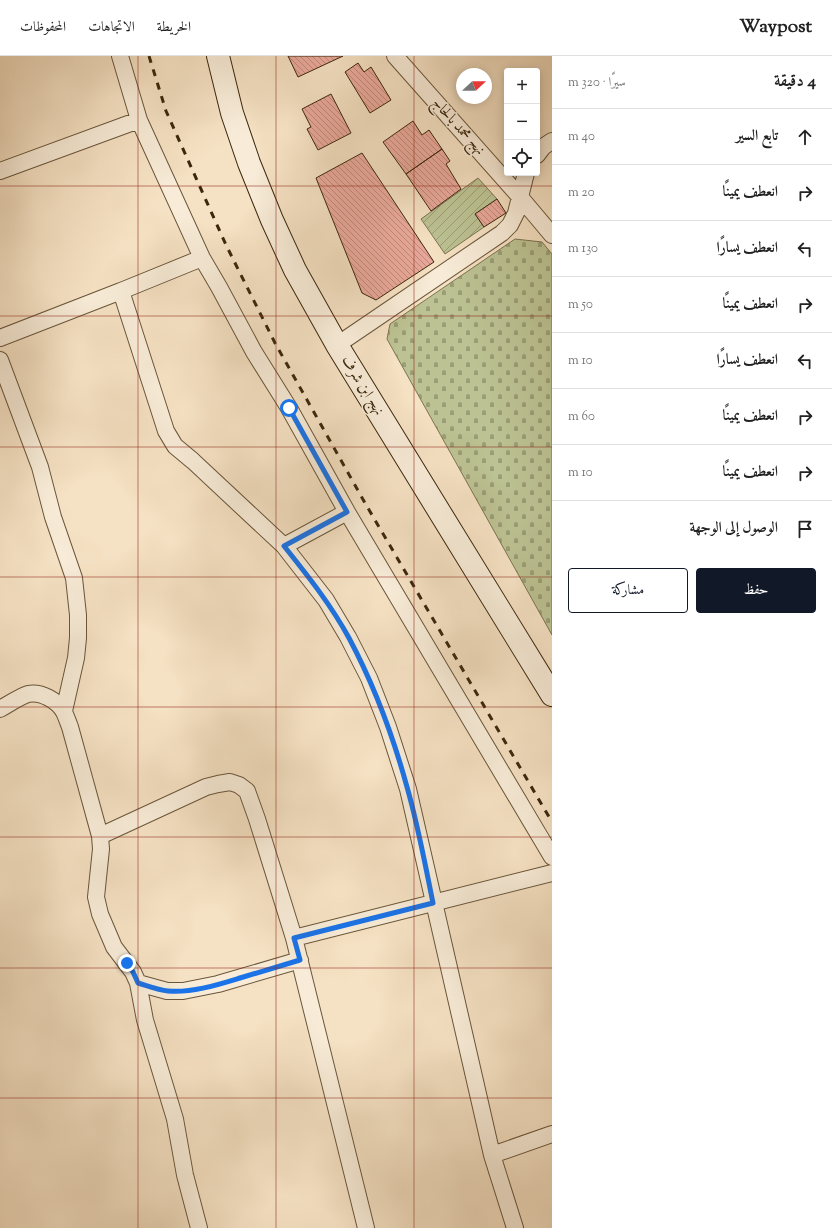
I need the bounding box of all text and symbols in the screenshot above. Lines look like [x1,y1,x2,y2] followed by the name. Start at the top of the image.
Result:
[739,14,812,41] text: Waypost
[20,18,66,38] text: المحفوظات
[88,18,135,38] text: الاتجاهات
[157,18,191,38] text: الخريطة
[456,68,492,104] north arrow
[504,68,540,176] map controls
[504,68,540,104] button: +
[774,70,816,94] text: 4 دقيقة
[568,74,626,92] text: سيرًا · 320 m
[425,94,490,162] street label: نهج محمد بالحاج
[504,104,540,140] button: −
[736,126,778,147] text: تابع السير
[794,126,816,148] icon: ahead
[568,128,595,146] text: 40 m
[504,140,540,176] button: locate
[723,182,778,203] text: انعطف يمينًا
[794,182,816,204] icon: right
[568,184,595,202] text: 20 m
[717,238,778,259] text: انعطف يسارًا
[794,238,816,260] icon: left
[568,240,598,258] text: 130 m
[723,294,778,315] text: انعطف يمينًا
[794,294,816,316] icon: right
[568,296,593,314] text: 50 m
[717,350,778,371] text: انعطف يسارًا
[794,350,816,372] icon: left
[334,352,389,421] street label: نهج ابن شرف
[568,352,593,370] text: 10 m
[280,399,298,417] route start
[723,406,778,427] text: انعطف يمينًا
[794,406,816,428] icon: right
[568,408,595,426] text: 60 m
[723,462,778,483] text: انعطف يمينًا
[794,462,816,484] icon: right
[568,464,593,482] text: 10 m
[689,518,778,539] text: الوصول إلى الوجهة
[794,518,816,540] icon: arrive
[568,568,688,613] button: مشاركة
[696,568,816,613] button: حفظ
[118,954,136,972] route end

